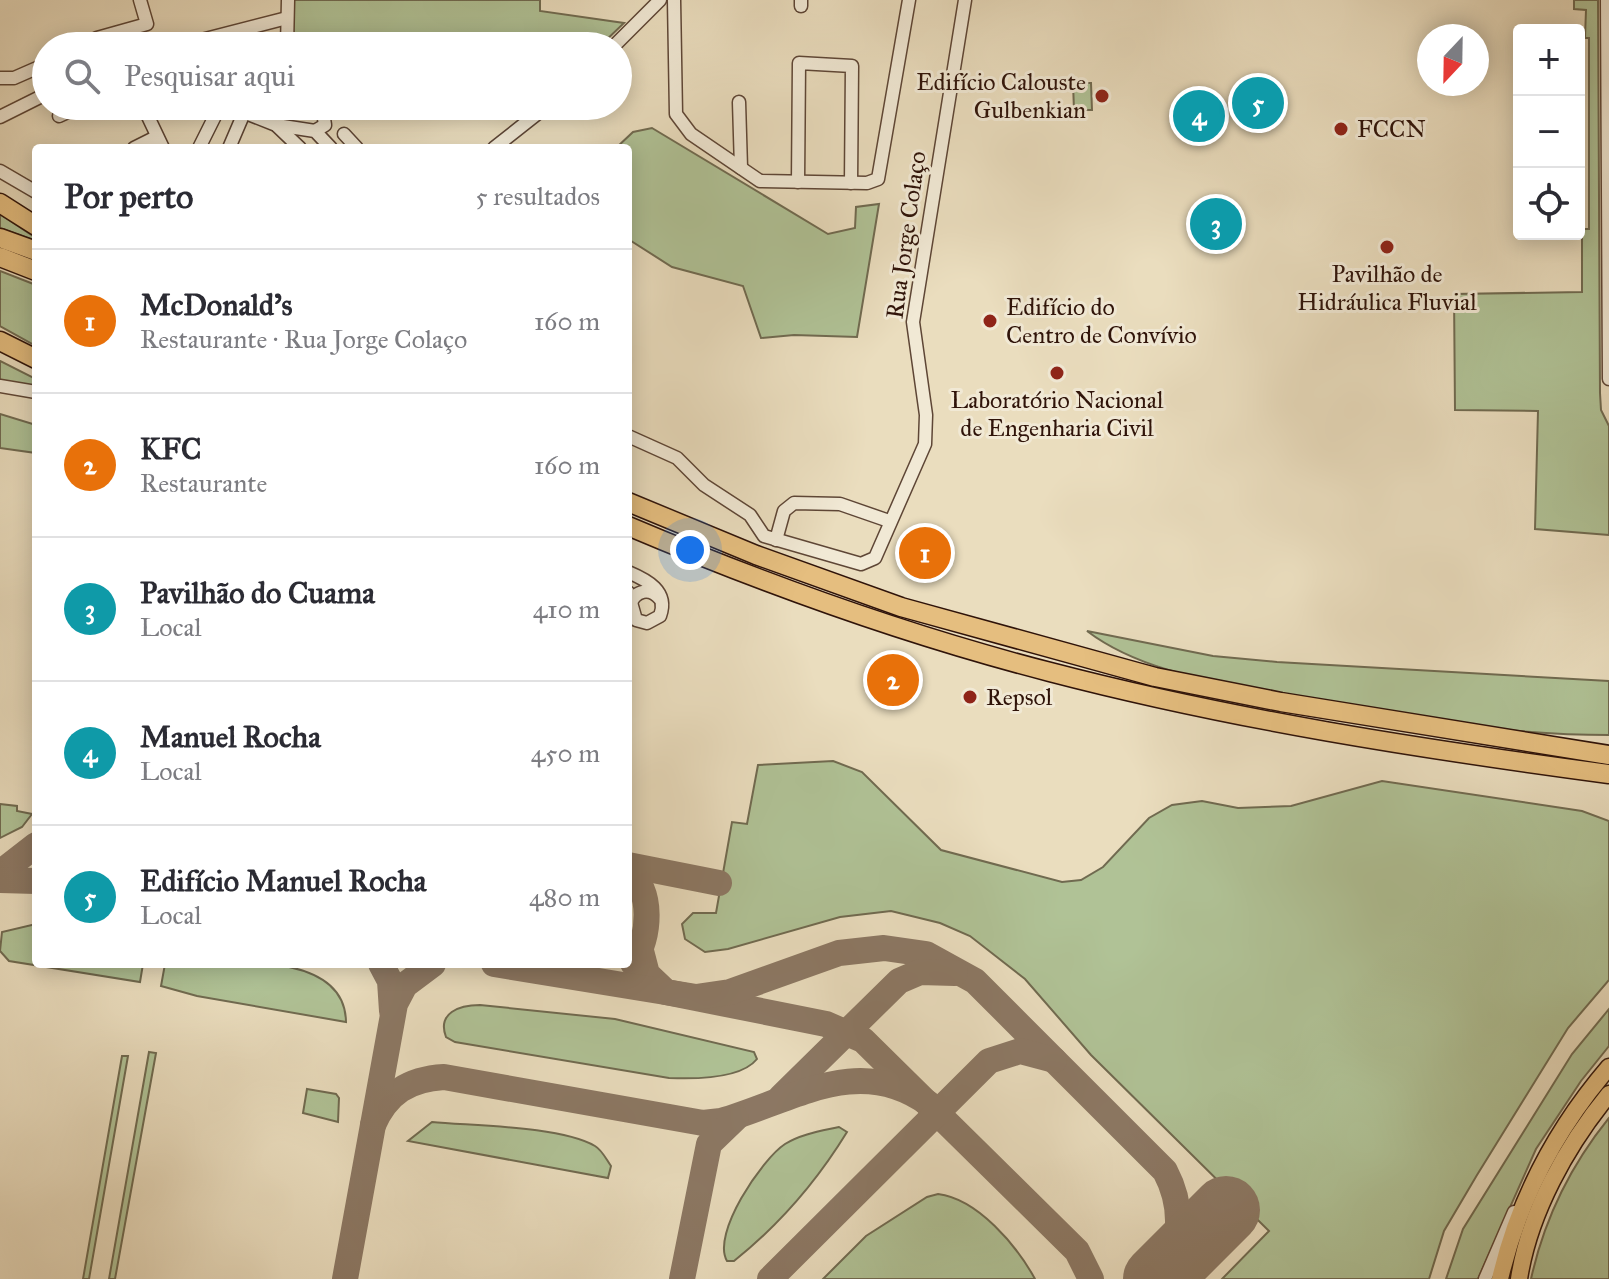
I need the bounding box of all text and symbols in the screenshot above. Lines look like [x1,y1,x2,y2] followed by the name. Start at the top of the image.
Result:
[1417,24,1489,96] north arrow
[1513,24,1585,240] map controls
[1513,24,1585,96] button: +
[32,32,632,120] search box
[60,54,104,98] icon: search
[124,58,295,94] text: Pesquisar aqui
[916,67,1086,125] place label: Edifício Calouste Gulbenkian
[1232,73,1284,133] pin: 5
[1173,86,1225,146] pin: 4
[1093,87,1111,105] marker: Edifício Calouste Gulbenkian
[1513,96,1585,168] button: −
[1357,114,1426,144] place label: FCCN
[1332,120,1350,138] marker: FCCN
[879,149,933,321] street label: Rua Jorge Colaço
[1513,168,1585,240] button: locate
[64,176,193,217] text: Por perto
[476,180,600,212] text: 5 resultados
[1190,194,1242,254] pin: 3
[1378,238,1396,256] marker: Pavilhão de Hidráulica Fluvial
[1297,259,1477,317] place label: Pavilhão de Hidráulica Fluvial
[140,287,292,323] text: McDonald's
[1006,292,1197,350] place label: Edifício do Centro de Convívio
[85,305,95,337] text: 1
[534,305,600,337] text: 160 m
[981,312,999,330] marker: Edifício do Centro de Convívio
[140,323,467,355] text: Restaurante · Rua Jorge Colaço
[1048,364,1066,382] marker: Laboratório Nacional de Engenharia Civil
[951,385,1164,443] place label: Laboratório Nacional de Engenharia Civil
[140,431,201,467] text: KFC
[84,449,96,481] text: 2
[534,449,600,481] text: 160 m
[140,467,267,499] text: Restaurante
[899,523,951,583] pin: 1
[670,530,710,570] your location
[140,575,375,611] text: Pavilhão do Cuama
[85,593,95,625] text: 3
[533,593,600,625] text: 410 m
[140,611,202,643] text: Local
[867,650,919,710] pin: 2
[986,682,1053,712] place label: Repsol
[961,688,979,706] marker: Repsol
[140,719,321,755] text: Manuel Rocha
[83,737,97,769] text: 4
[531,737,600,769] text: 450 m
[140,755,202,787] text: Local
[140,863,427,899] text: Edifício Manuel Rocha
[84,881,96,913] text: 5
[529,881,600,913] text: 480 m
[140,899,202,931] text: Local

